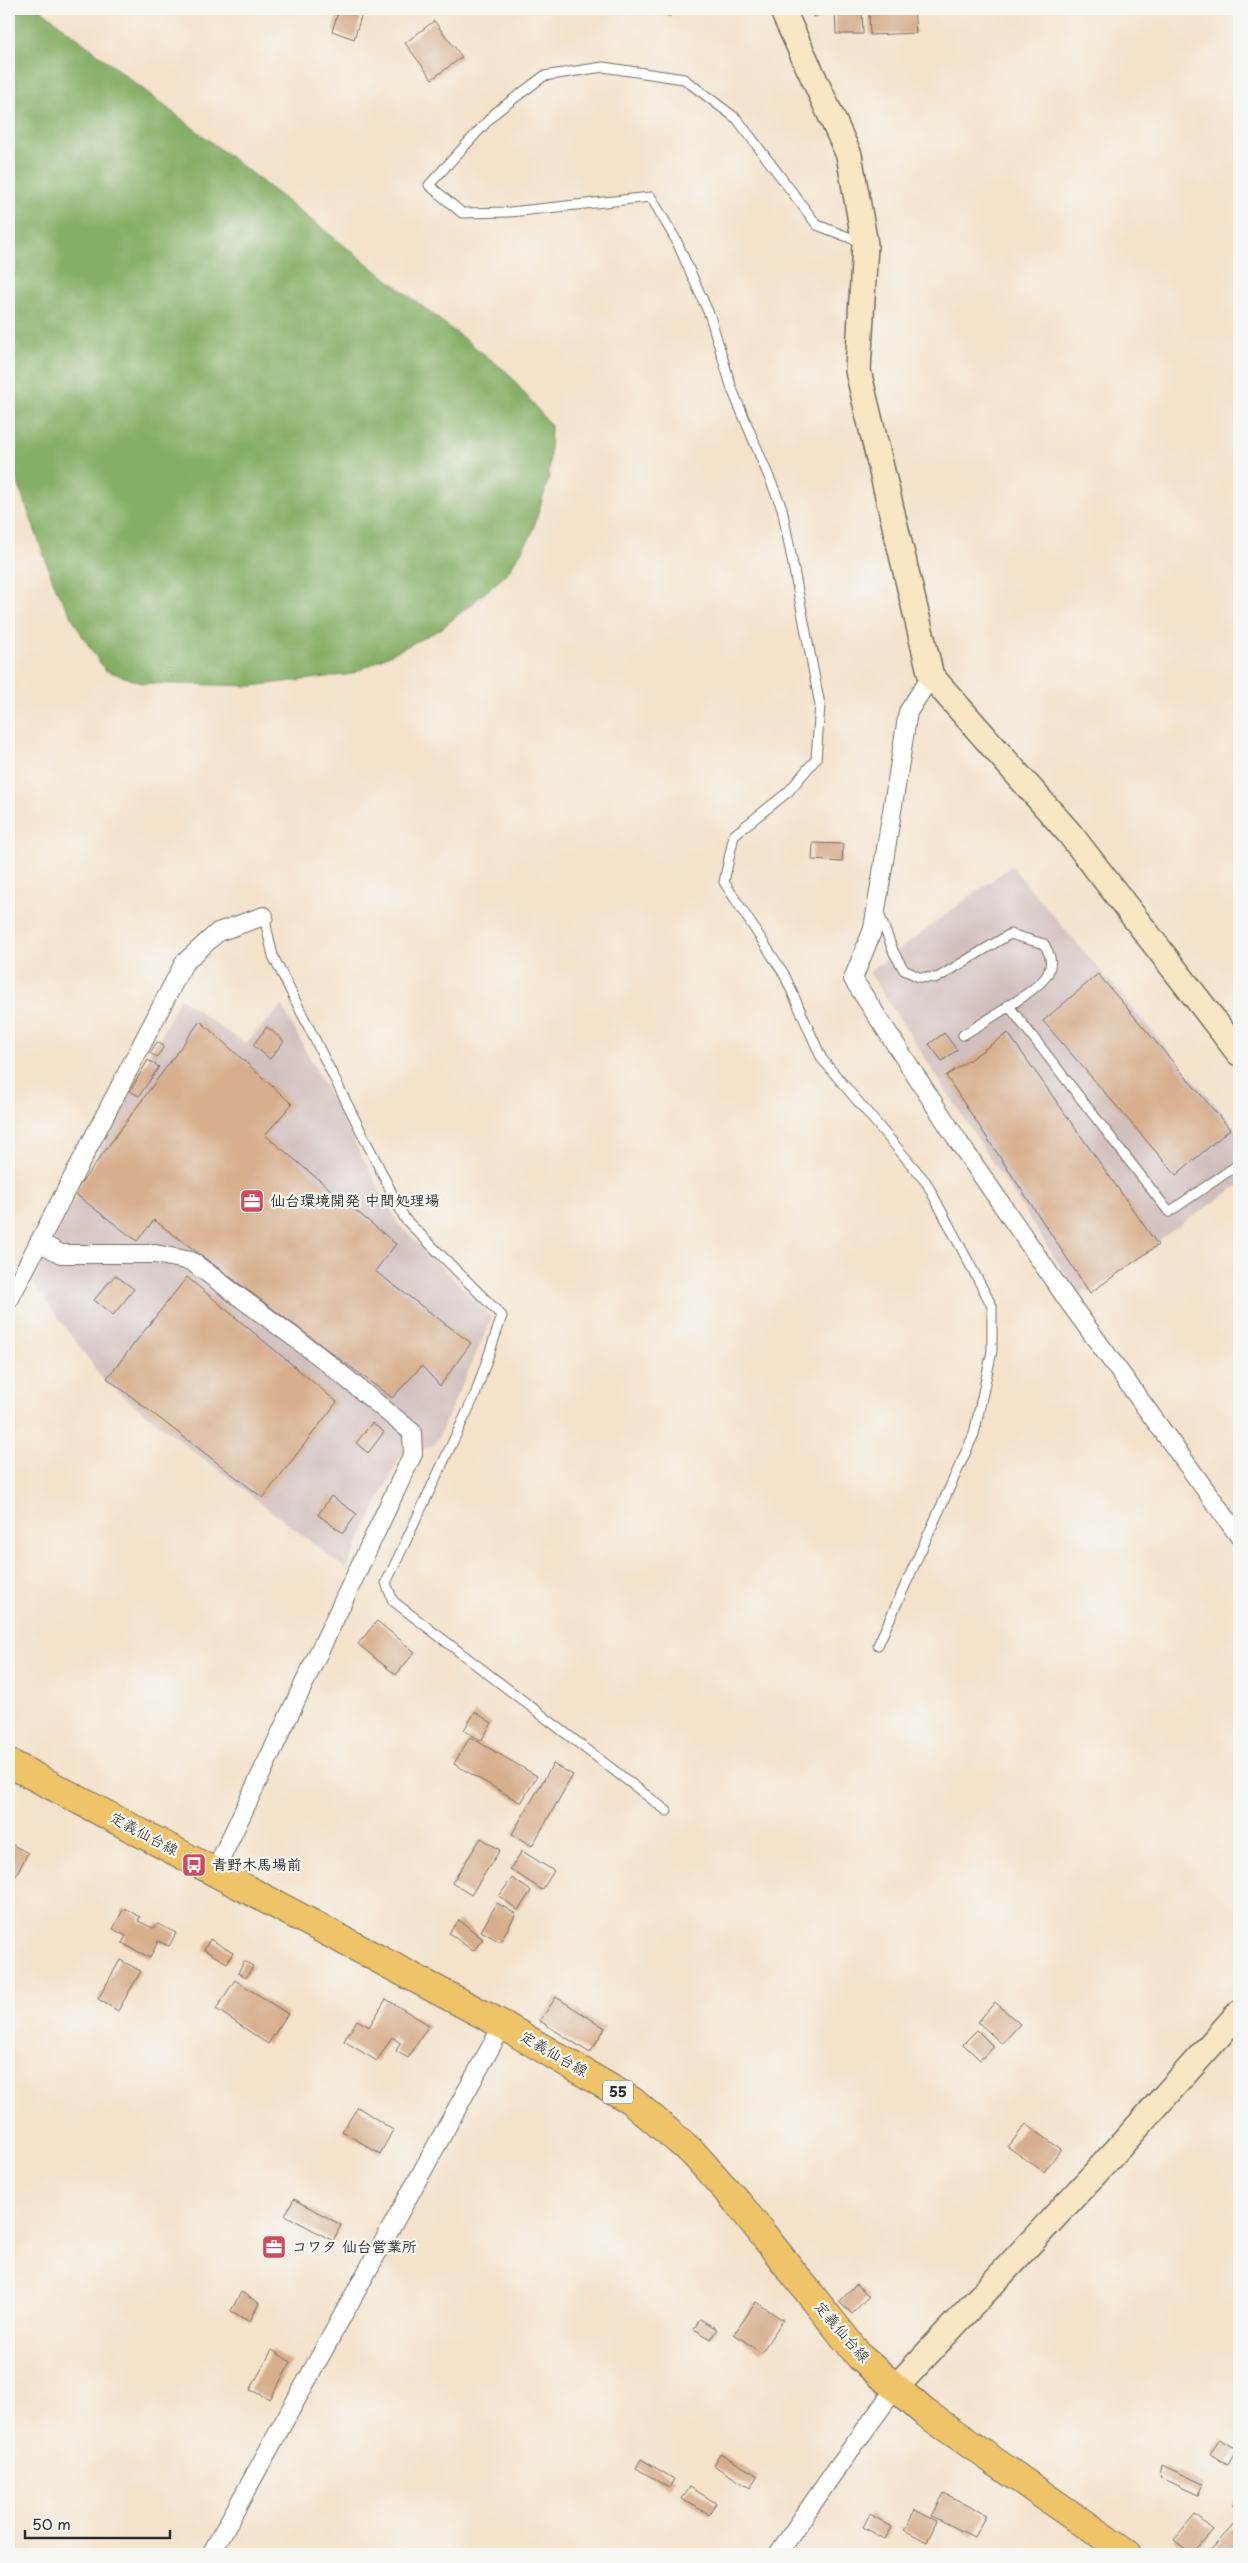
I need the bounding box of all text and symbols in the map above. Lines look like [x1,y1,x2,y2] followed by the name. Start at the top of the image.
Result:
[239,1188,265,1214] office icon: 仙台環境開発 中間処理場
[270,1188,440,1211] place label: 仙台環境開発 中間処理場
[106,1805,183,1860] street label: 定義仙台線
[181,1852,207,1878] bus stop icon: 青野木馬場前
[212,1852,302,1875] place label: 青野木馬場前
[517,2024,593,2081] street label: 定義仙台線
[603,2080,633,2104] road number: 55
[261,2234,287,2260] office icon: コワタ 仙台営業所
[292,2234,417,2257] place label: コワタ 仙台営業所
[810,2295,876,2367] street label: 定義仙台線
[25,2508,170,2540] scale bar
[32,2512,71,2535] text: 50 m

